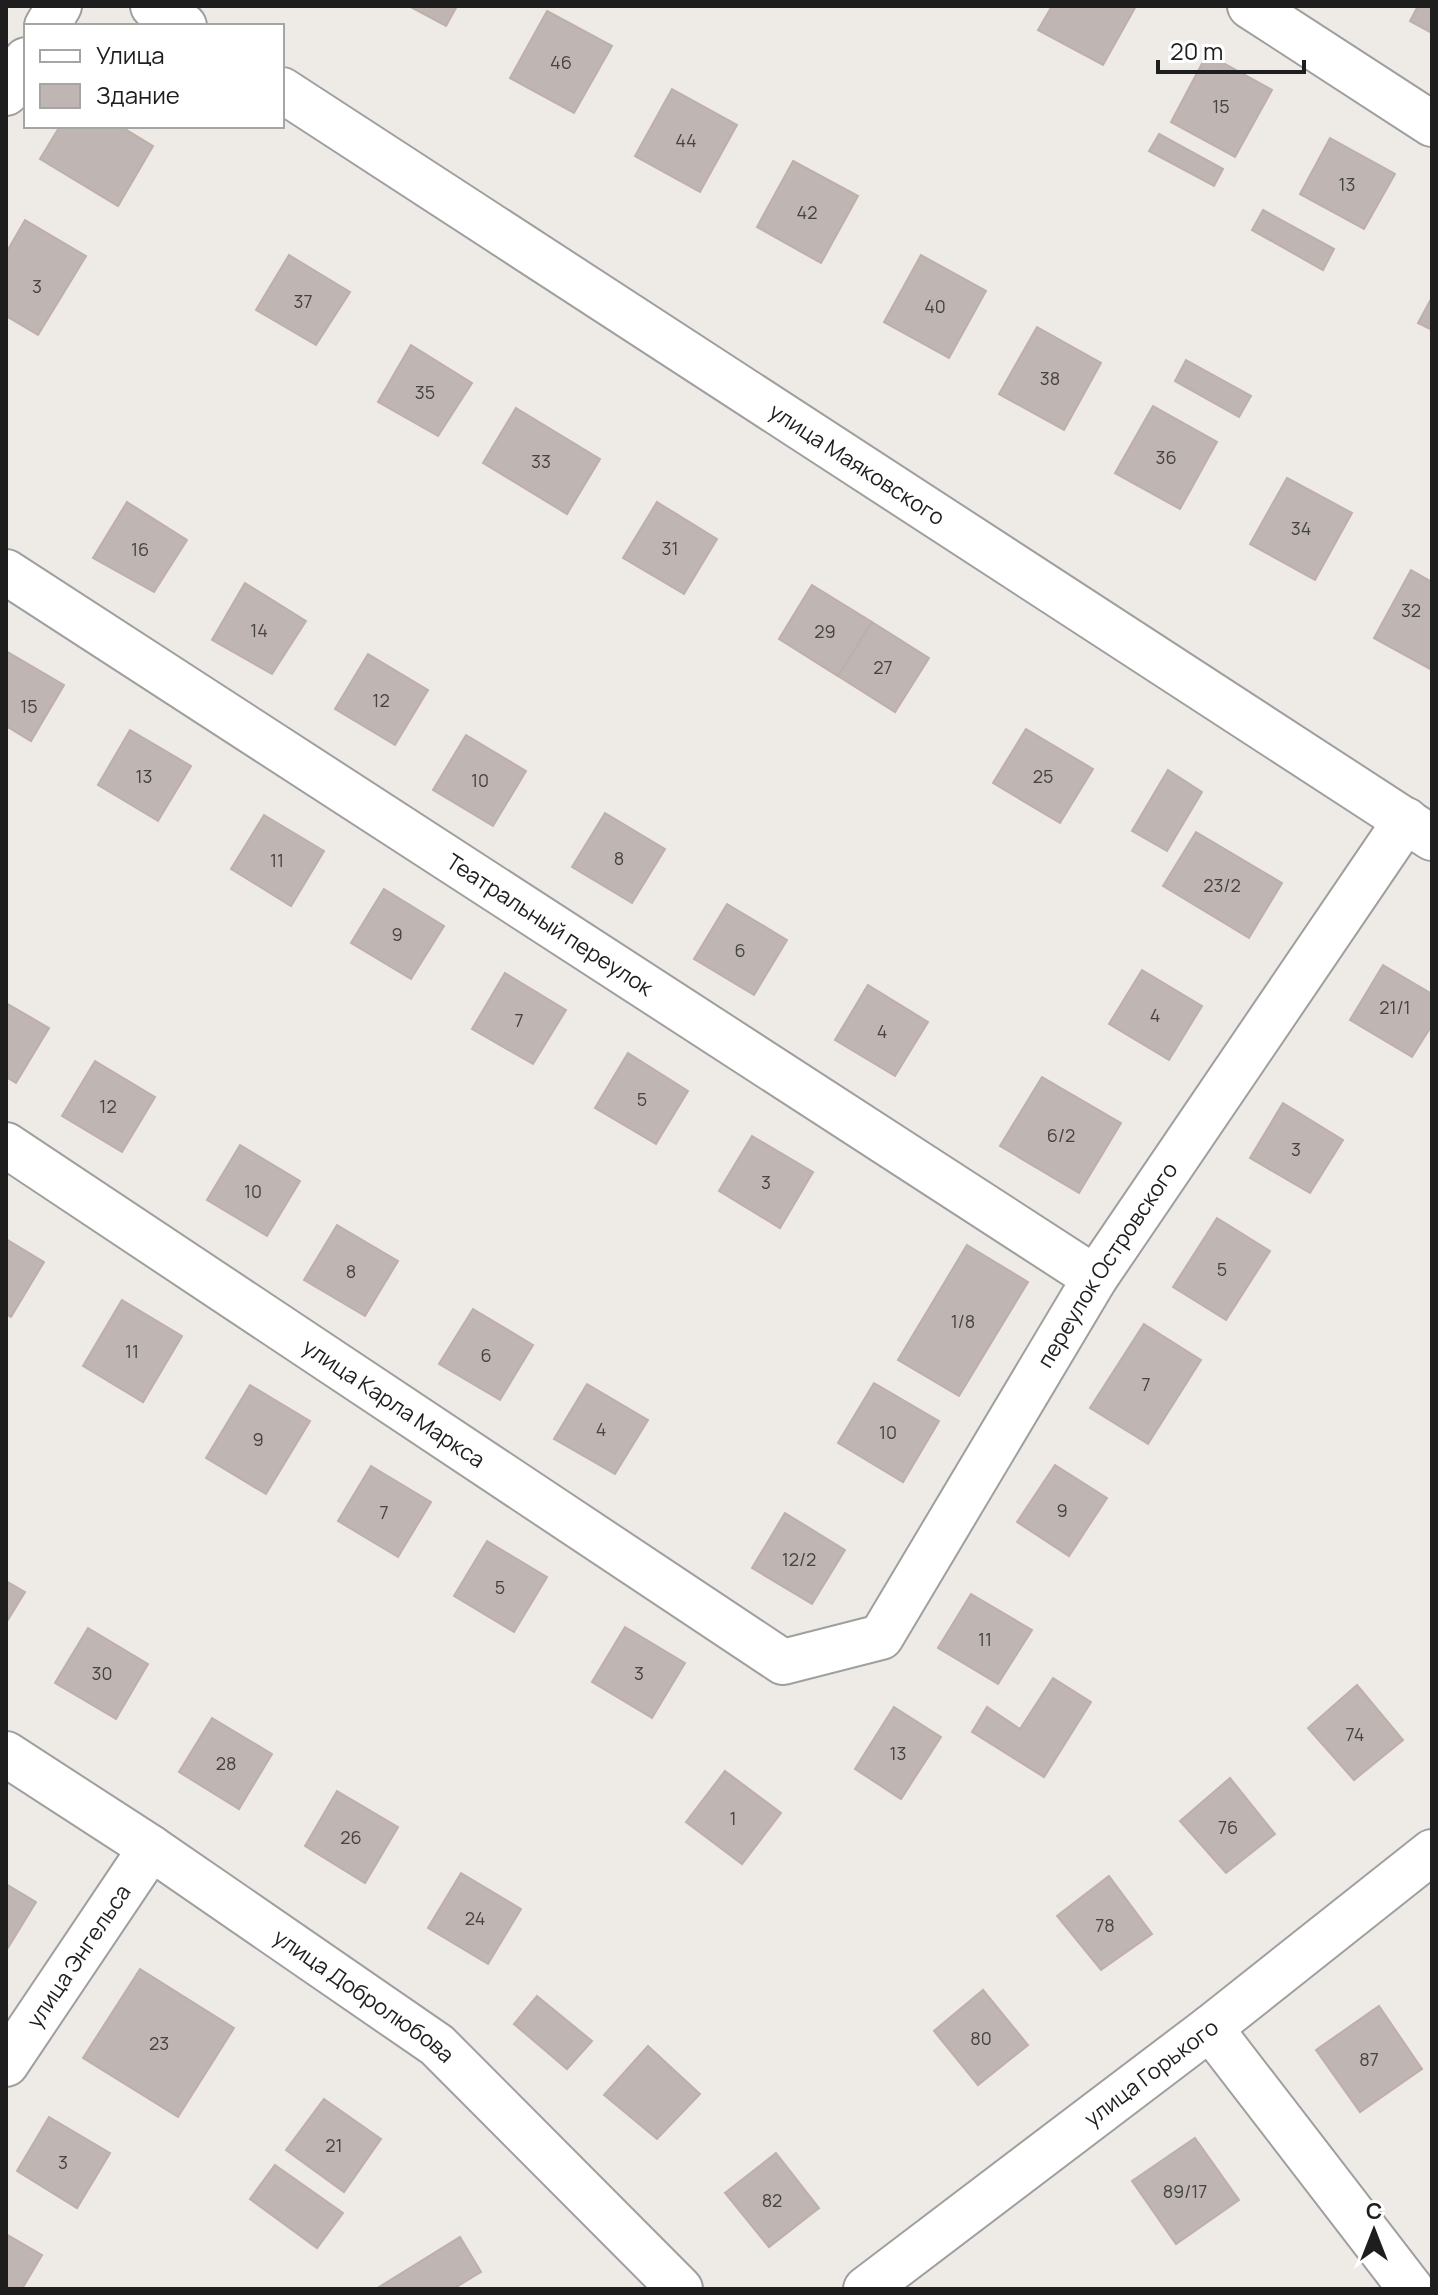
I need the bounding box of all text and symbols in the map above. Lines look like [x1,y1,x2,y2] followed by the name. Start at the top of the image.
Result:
[24,24,284,128] legend
[1158,24,1304,74] scale bar
[1170,34,1223,67] text: 20 m
[96,38,165,71] text: Улица
[550,50,572,74] house number: 46
[96,78,180,111] text: Здание
[1212,94,1230,118] house number: 15
[675,128,697,152] house number: 44
[1339,172,1355,196] house number: 13
[797,200,817,224] house number: 42
[32,274,42,298] house number: 3
[294,289,313,313] house number: 37
[924,294,946,318] house number: 40
[1040,366,1060,390] house number: 38
[415,380,435,404] house number: 35
[763,396,951,532] street label: улица Маяковского
[1155,445,1177,469] house number: 36
[531,449,551,473] house number: 33
[1291,516,1311,540] house number: 34
[662,536,678,560] house number: 31
[131,537,149,561] house number: 16
[1401,598,1421,622] house number: 32
[250,618,268,642] house number: 14
[814,619,836,643] house number: 29
[873,655,893,679] house number: 27
[372,688,390,712] house number: 12
[20,694,38,718] house number: 15
[136,764,152,788] house number: 13
[1033,764,1053,788] house number: 25
[471,768,489,792] house number: 10
[441,846,660,1003] street label: Театральный переулок
[614,846,624,870] house number: 8
[270,848,284,872] house number: 11
[1203,873,1241,897] house number: 23/2
[391,922,403,946] house number: 9
[734,938,746,962] house number: 6
[1379,995,1411,1019] house number: 21/1
[1150,1003,1160,1027] house number: 4
[514,1008,524,1032] house number: 7
[877,1019,887,1043] house number: 4
[637,1087,647,1111] house number: 5
[99,1094,117,1118] house number: 12
[1047,1123,1075,1147] house number: 6/2
[1291,1137,1301,1161] house number: 3
[1030,1156,1184,1373] street label: переулок Островского
[761,1170,771,1194] house number: 3
[244,1179,262,1203] house number: 10
[1217,1257,1227,1281] house number: 5
[346,1259,356,1283] house number: 8
[951,1309,975,1333] house number: 1/8
[297,1332,491,1475] street label: улица Карла Маркса
[125,1339,139,1363] house number: 11
[480,1343,492,1367] house number: 6
[1141,1372,1151,1396] house number: 7
[596,1417,606,1441] house number: 4
[879,1420,897,1444] house number: 10
[252,1427,264,1451] house number: 9
[1056,1498,1068,1522] house number: 9
[379,1500,389,1524] house number: 7
[782,1547,816,1571] house number: 12/2
[495,1575,505,1599] house number: 5
[978,1627,992,1651] house number: 11
[92,1661,112,1685] house number: 30
[634,1661,644,1685] house number: 3
[1346,1722,1364,1746] house number: 74
[890,1741,906,1765] house number: 13
[216,1751,236,1775] house number: 28
[729,1806,737,1830] house number: 1
[1218,1815,1238,1839] house number: 76
[340,1825,362,1849] house number: 26
[19,1878,137,2034] street label: улица Энгельса
[465,1906,485,1930] house number: 24
[1095,1913,1115,1937] house number: 78
[268,1922,461,2069] street label: улица Добролюбова
[1078,2012,1225,2133] street label: улица Горького
[970,2026,992,2050] house number: 80
[149,2031,169,2055] house number: 23
[1359,2047,1379,2071] house number: 87
[325,2133,343,2157] house number: 21
[58,2150,68,2174] house number: 3
[1163,2179,1207,2203] house number: 89/17
[762,2188,782,2212] house number: 82
[1334,2191,1414,2271] north arrow
[1366,2196,1382,2226] text: С

